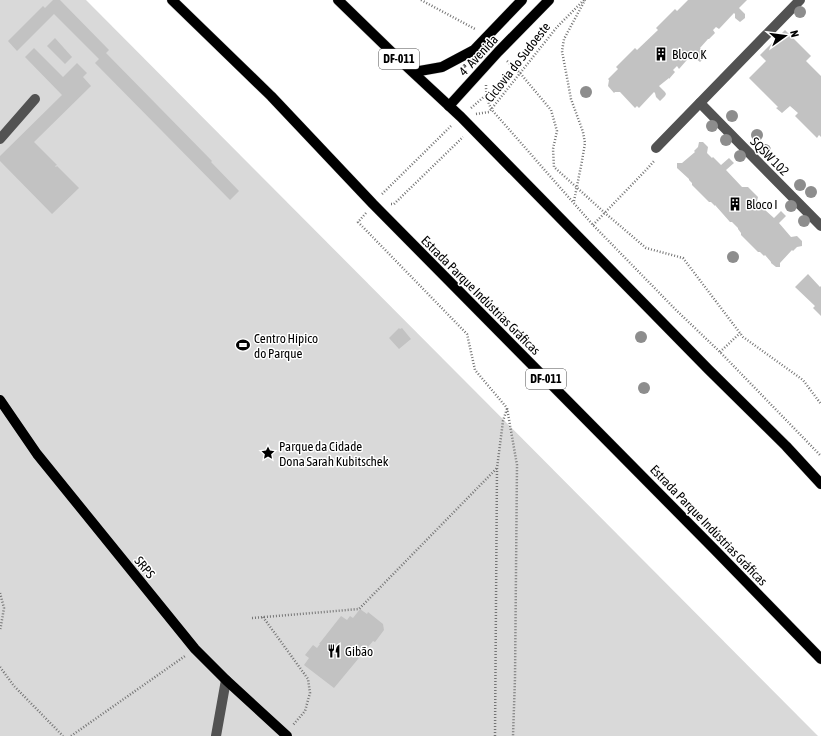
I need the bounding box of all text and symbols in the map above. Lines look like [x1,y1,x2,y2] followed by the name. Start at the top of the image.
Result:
[765,16,805,56] north arrow
[482,19,553,105] street label: Ciclovia do Sudoeste
[788,29,801,38] text: N
[456,32,501,79] street label: 4ª Avenida
[653,46,669,62] building icon: Bloco K
[672,47,707,62] place label: Bloco K
[379,49,419,69] road number: DF-011
[747,134,792,179] street label: SQSW 102
[727,196,743,212] building icon: Bloco I
[746,197,778,212] place label: Bloco I
[418,233,543,358] street label: Estrada Parque Indústrias Gráficas
[254,331,318,361] place label: Centro Hípico do Parque
[235,337,251,353] sports icon: Centro Hípico do Parque
[526,369,566,389] road number: DF-011
[279,439,389,469] place label: Parque da Cidade Dona Sarah Kubitschek
[260,445,276,461] place icon: Parque da Cidade Dona Sarah Kubitschek
[647,462,771,589] street label: Estrada Parque Indústrias Gráficas
[131,553,158,582] street label: SRPS
[326,643,342,659] restaurant icon: Gibão
[345,644,373,659] place label: Gibão

